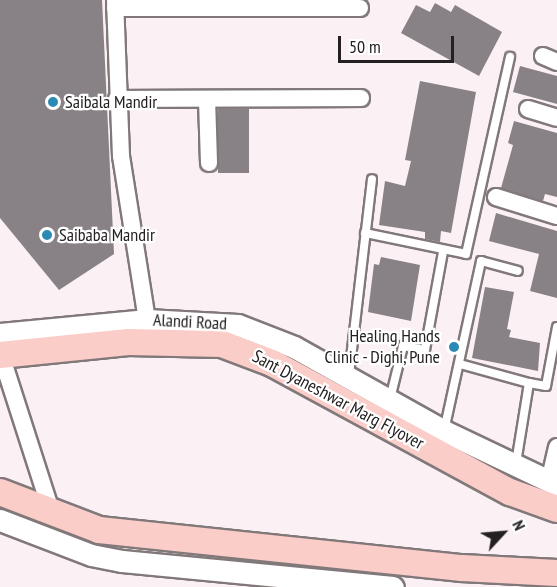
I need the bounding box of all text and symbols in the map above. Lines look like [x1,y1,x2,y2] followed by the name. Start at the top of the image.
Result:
[341,24,456,62] scale bar
[349,35,381,58] text: 50 m
[65,91,157,113] place label: Saibala Mandir
[46,95,60,109] marker: Saibala Mandir
[59,224,155,246] place label: Saibaba Mandir
[40,228,54,242] marker: Saibaba Mandir
[152,309,228,335] street label: Alandi Road
[322,326,440,368] place label: Healing Hands Clinic - Dighi, Pune
[445,338,463,356] marker: Healing Hands Clinic - Dighi, Pune
[249,346,427,454] street label: Sant Dyaneshwar Marg Flyover
[473,503,533,563] north arrow
[508,517,530,533] text: N

